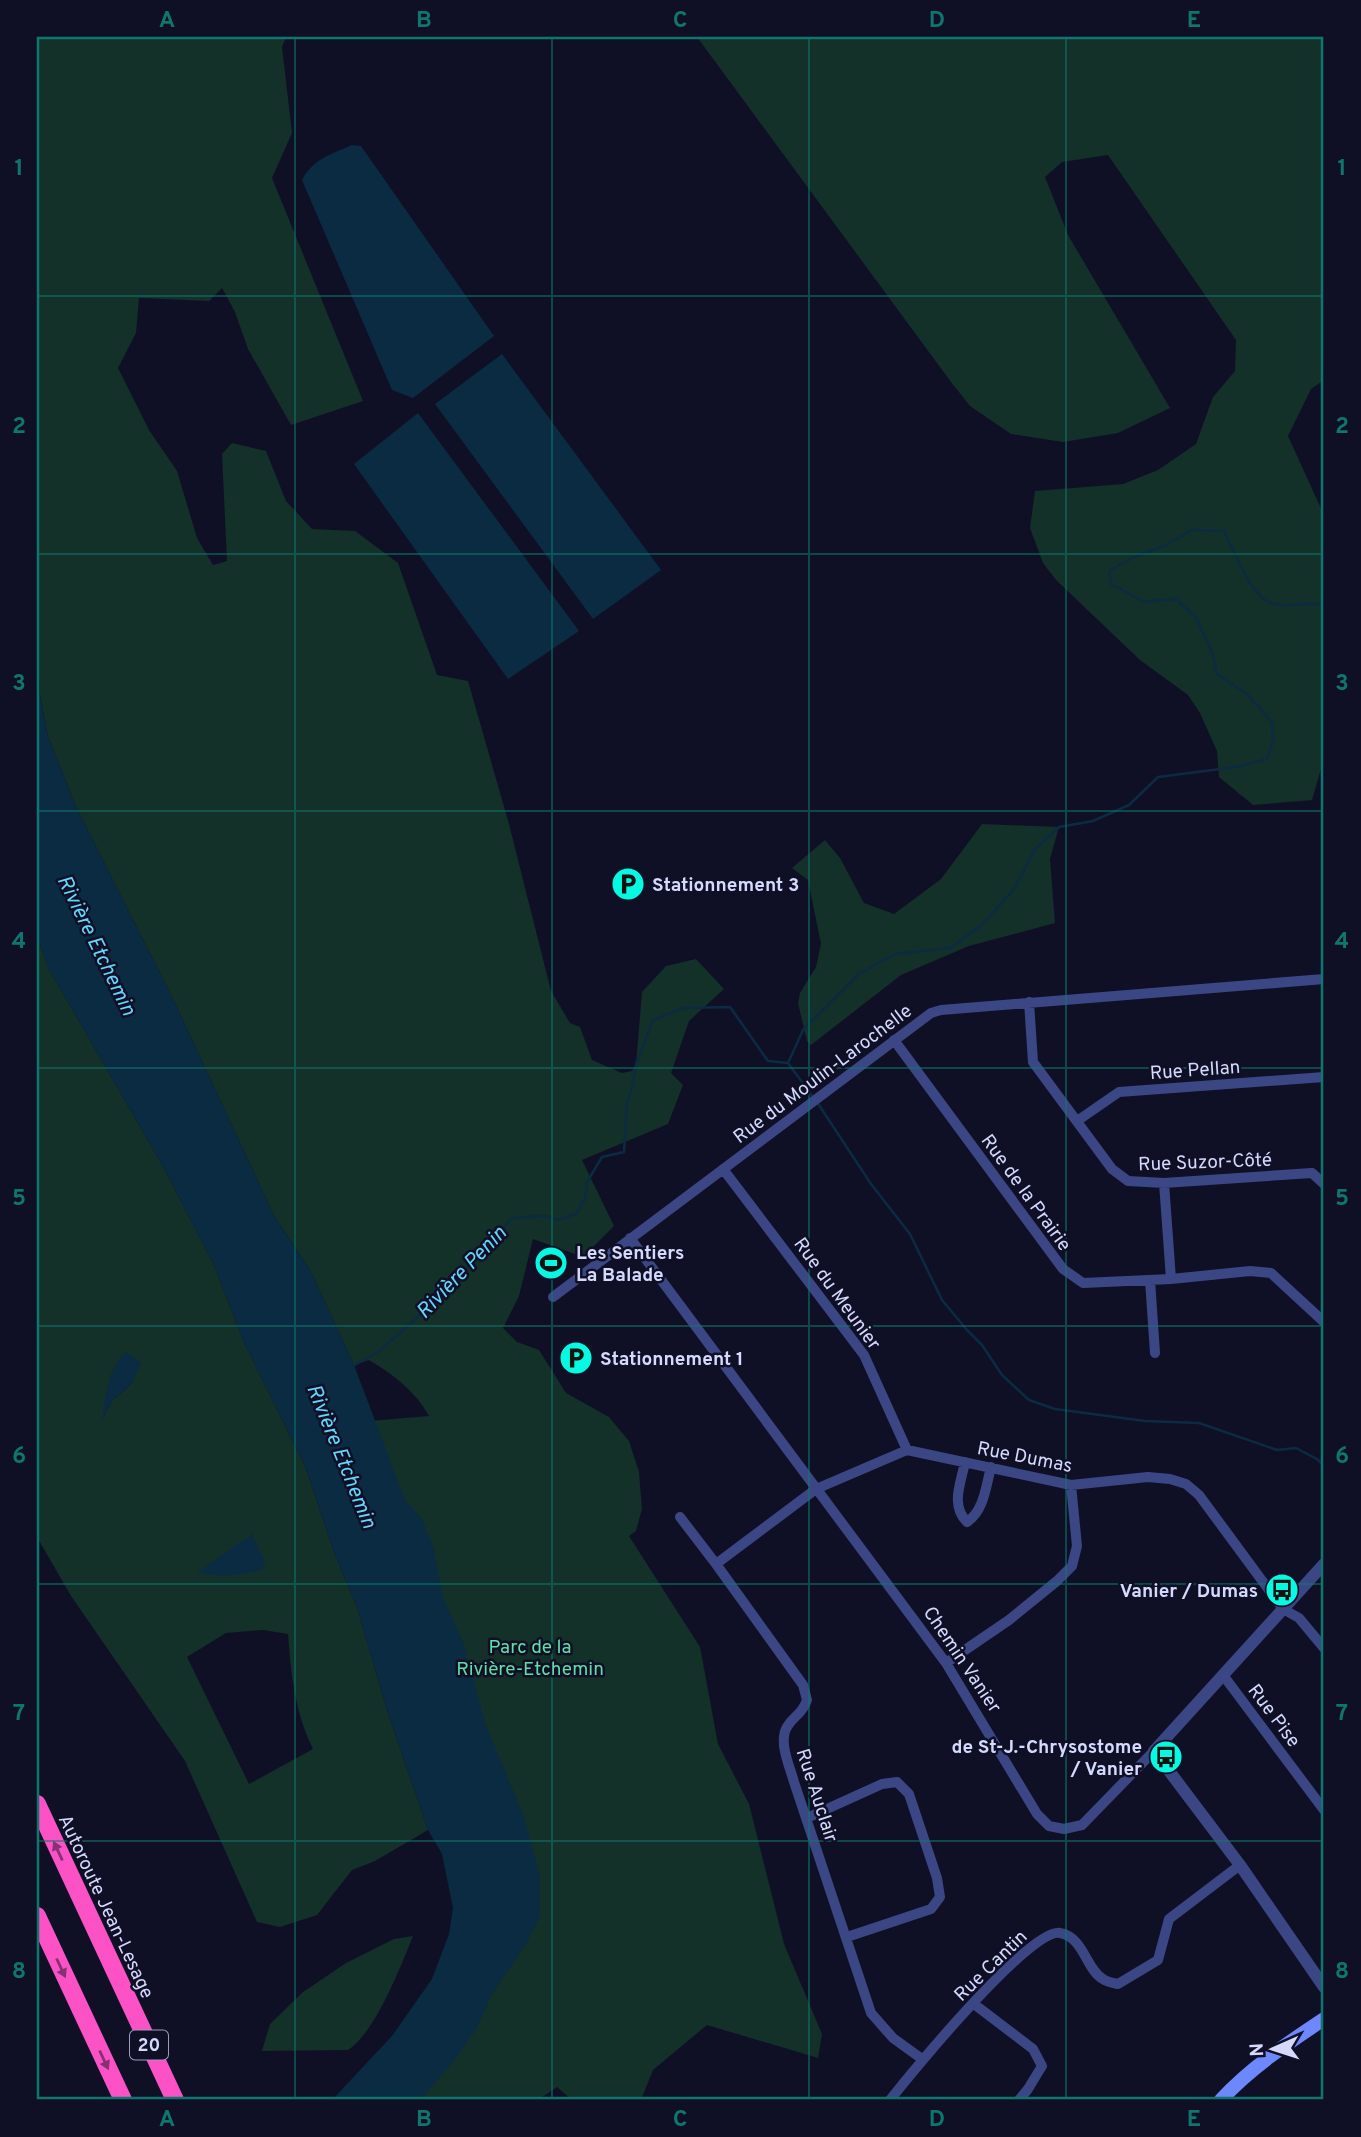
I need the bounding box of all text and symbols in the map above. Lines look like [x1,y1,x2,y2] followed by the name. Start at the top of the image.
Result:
[159,7,175,36] text: A
[416,7,432,36] text: B
[673,7,687,36] text: C
[929,7,945,36] text: D
[1187,7,1201,36] text: E
[14,155,24,184] text: 1
[1337,155,1347,184] text: 1
[12,413,26,442] text: 2
[1335,413,1349,442] text: 2
[12,670,26,699] text: 3
[1335,670,1349,699] text: 3
[609,865,647,903] parking icon: Stationnement 3
[50,871,142,1021] water label: Rivière Etchemin
[652,874,799,898] place label: Stationnement 3
[12,928,26,957] text: 4
[1335,928,1349,957] text: 4
[729,1000,917,1150] street label: Rue du Moulin-Larochelle
[1149,1056,1241,1086] street label: Rue Pellan
[975,1130,1076,1256] street label: Rue de la Prairie
[1138,1149,1272,1177] street label: Rue Suzor-Côté
[12,1185,26,1214] text: 5
[1335,1185,1349,1214] text: 5
[411,1220,513,1325] water label: Rivière Penin
[788,1233,886,1356] street label: Rue du Meunier
[576,1242,684,1288] place label: Les Sentiers La Balade
[532,1244,570,1282] sports icon: Les Sentiers La Balade
[557,1339,595,1377] parking icon: Stationnement 1
[600,1348,744,1372] place label: Stationnement 1
[299,1380,382,1533] water label: Rivière Etchemin
[975,1437,1074,1479] street label: Rue Dumas
[12,1443,26,1472] text: 6
[1335,1443,1349,1472] text: 6
[1263,1571,1301,1609] bus stop icon: Vanier / Dumas
[1120,1580,1258,1604] place label: Vanier / Dumas
[917,1602,1006,1719] street label: Chemin Vanier
[456,1636,604,1682] park label: Parc de la Rivière-Etchemin
[1242,1680,1305,1753] street label: Rue Pise
[13,1700,25,1729] text: 7
[1336,1700,1348,1729] text: 7
[951,1736,1142,1782] place label: de St-J.-Chrysostome / Vanier
[1147,1738,1185,1776] bus stop icon: de St-J.-Chrysostome / Vanier
[790,1746,843,1846] street label: Rue Auclair
[52,1811,158,2003] street label: Autoroute Jean-Lesage
[53,1841,64,1861] one-way arrow
[950,1926,1033,2007] street label: Rue Cantin
[12,1958,26,1987] text: 8
[55,1958,67,1978] one-way arrow
[1335,1958,1349,1987] text: 8
[1238,2014,1308,2084] north arrow
[130,2031,168,2060] road number: 20
[1246,2042,1270,2057] text: N
[99,2050,110,2070] one-way arrow
[159,2106,175,2135] text: A
[416,2106,432,2135] text: B
[673,2106,687,2135] text: C
[929,2106,945,2135] text: D
[1187,2106,1201,2135] text: E

